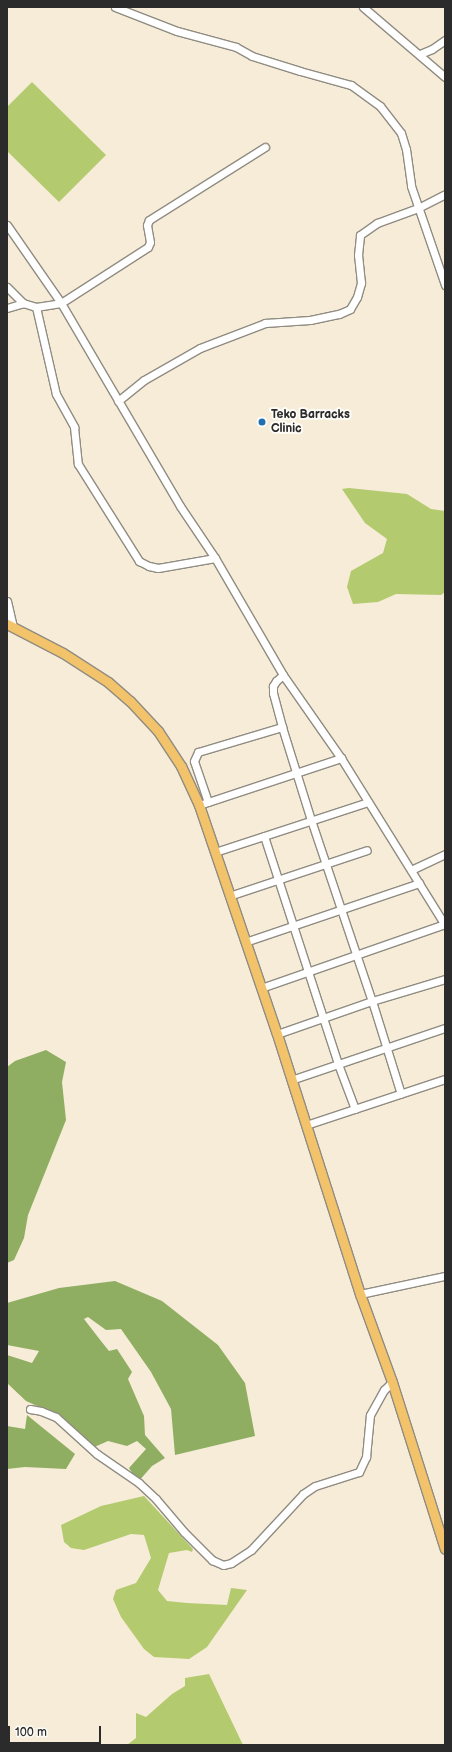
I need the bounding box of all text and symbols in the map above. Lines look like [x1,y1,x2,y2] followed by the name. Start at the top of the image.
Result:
[271,408,350,436] place label: Teko Barracks Clinic
[256,416,268,428] marker: Teko Barracks Clinic
[10,1718,103,1744] scale bar
[15,1725,47,1740] text: 100 m

